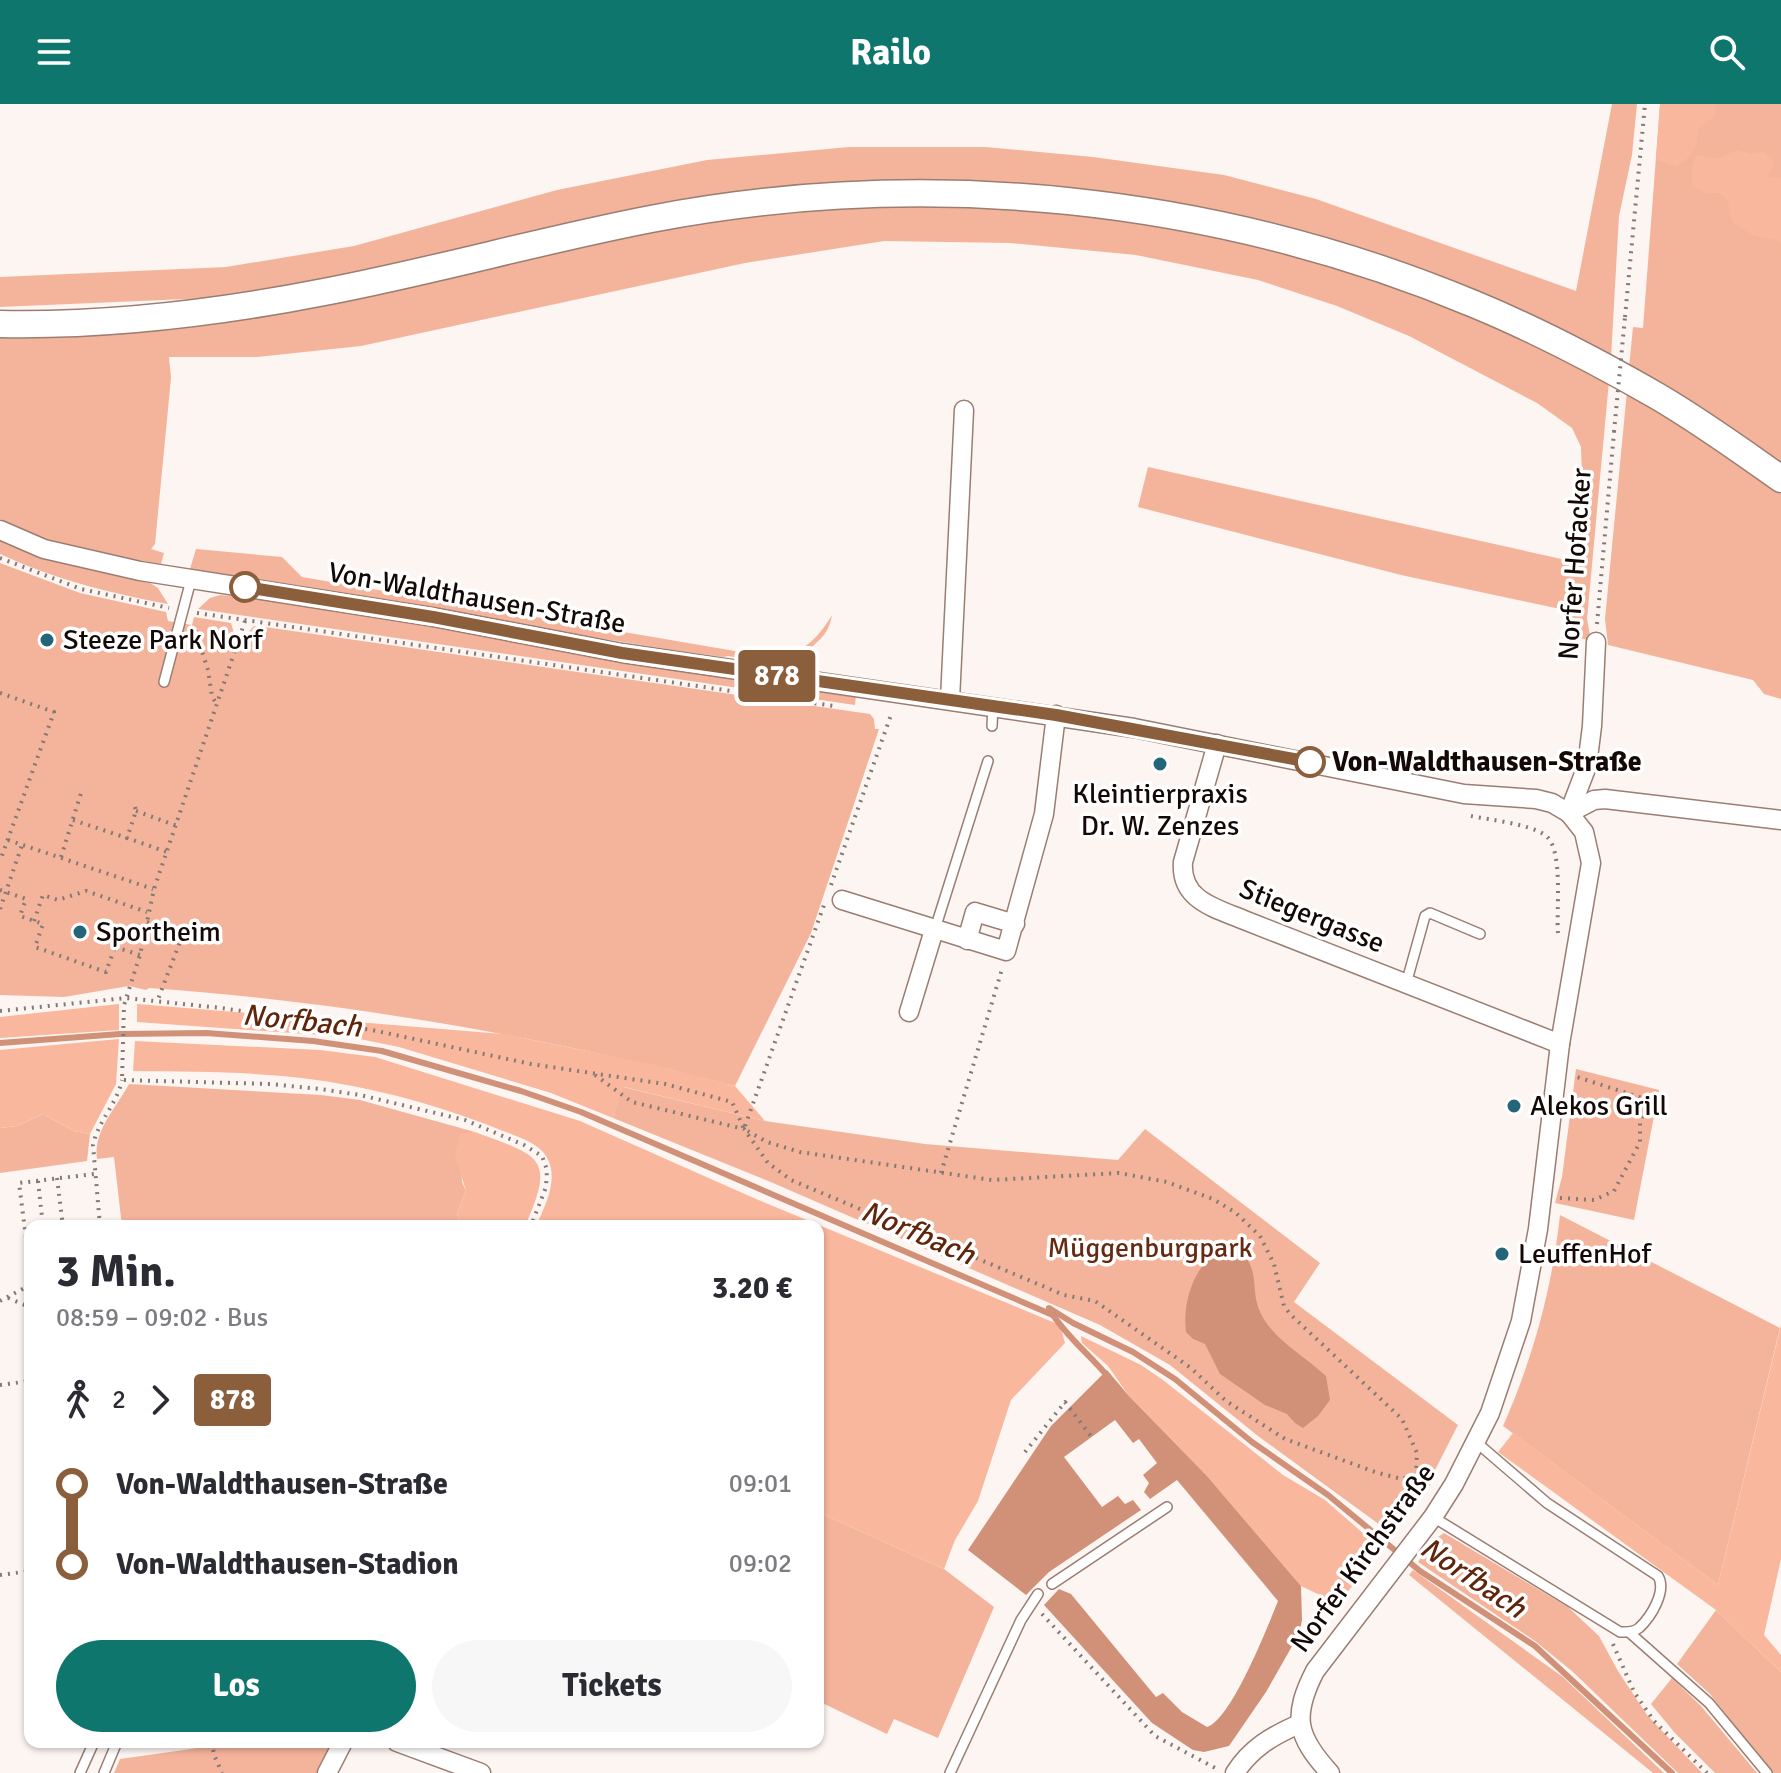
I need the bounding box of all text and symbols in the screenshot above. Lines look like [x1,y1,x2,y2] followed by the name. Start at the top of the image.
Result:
[32,30,76,74] icon: menu
[850,30,931,75] text: Railo
[1705,30,1749,74] icon: search
[1551,466,1599,661] street label: Norfer Hofacker
[326,555,628,641] street label: Von-Waldthausen-Straße
[230,572,260,602] unlabelled marker
[63,623,264,657] place label: Steeze Park Norf
[38,631,56,649] marker: Steeze Park Norf
[731,650,823,702] line badge: 878
[754,659,800,693] text: 878
[1332,745,1642,779] place label: Von-Waldthausen-Straße
[1295,747,1325,777] marker: Von-Waldthausen-Straße
[1151,755,1169,773] marker: Kleintierpraxis Dr. W. Zenzes
[1072,777,1248,843] place label: Kleintierpraxis Dr. W. Zenzes
[1234,871,1390,961] street label: Stiegergasse
[96,915,221,949] place label: Sportheim
[71,923,89,941] marker: Sportheim
[241,996,364,1046] water label: Norfbach
[1530,1089,1668,1123] place label: Alekos Grill
[1505,1097,1523,1115] marker: Alekos Grill
[856,1193,981,1274] water label: Norfbach
[1047,1231,1253,1265] park label: Müggenburgpark
[1518,1237,1652,1271] place label: LeuffenHof
[56,1245,176,1299] text: 3 Min.
[1493,1245,1511,1263] marker: LeuffenHof
[712,1270,792,1307] text: 3.20 €
[56,1302,268,1334] text: 08:59 – 09:02 · Bus
[56,1378,100,1422] icon: walk
[138,1378,182,1422] icon: forward
[210,1383,255,1417] text: 878
[112,1384,126,1416] text: 2
[1283,1457,1443,1659] street label: Norfer Kirchstraße
[116,1466,448,1503] text: Von-Waldthausen-Straße
[729,1468,792,1500] text: 09:01
[1413,1529,1533,1627] water label: Norfbach
[116,1546,459,1583] text: Von-Waldthausen-Stadion
[729,1548,792,1580] text: 09:02
[56,1640,416,1732] button: Los
[432,1640,792,1732] button: Tickets

